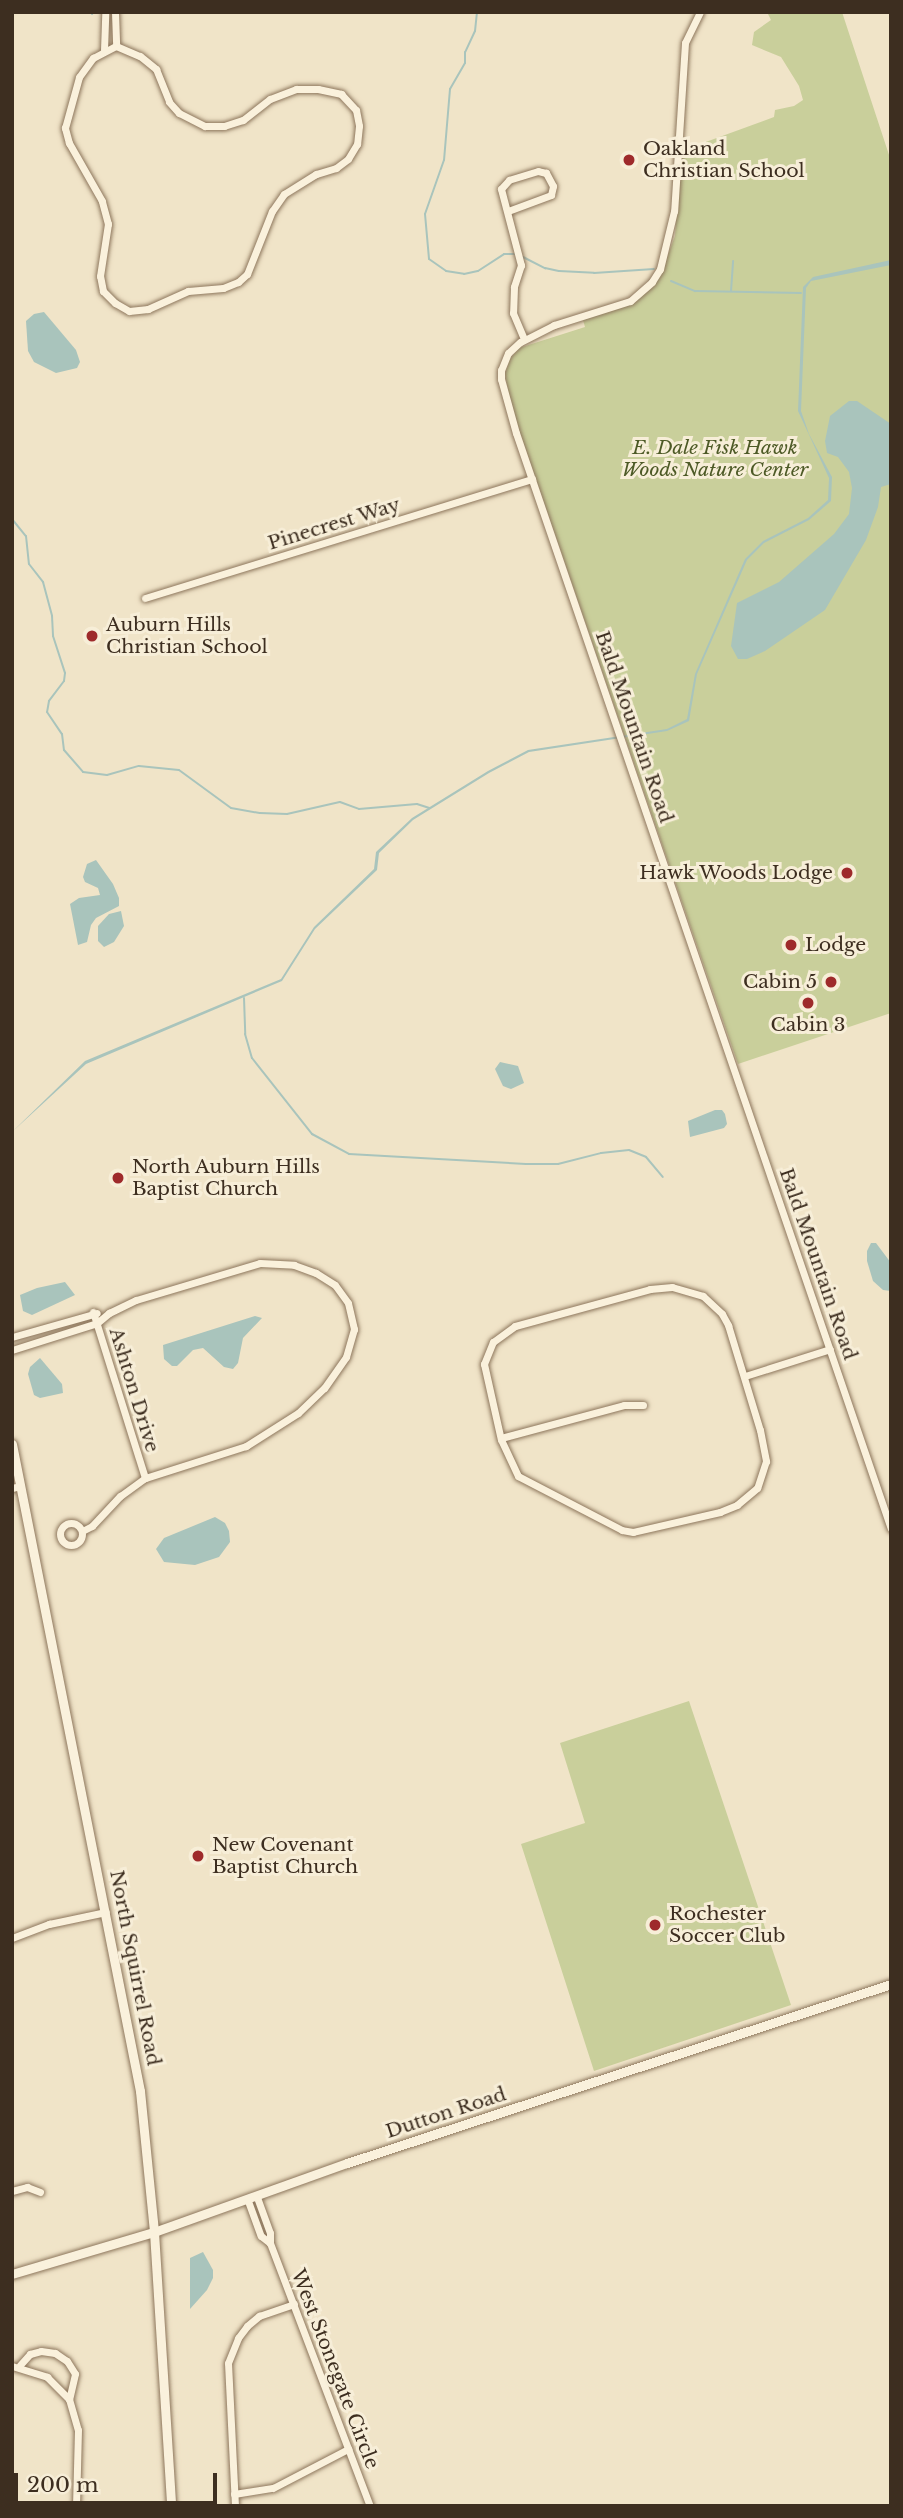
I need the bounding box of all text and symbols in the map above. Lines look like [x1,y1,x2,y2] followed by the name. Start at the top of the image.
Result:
[643,138,805,182] place label: Oakland Christian School
[621,152,637,168] marker: Oakland Christian School
[622,437,808,481] park label: E. Dale Fisk Hawk Woods Nature Center
[265,493,403,555] street label: Pinecrest Way
[106,614,268,658] place label: Auburn Hills Christian School
[84,628,100,644] marker: Auburn Hills Christian School
[590,628,678,826] street label: Bald Mountain Road
[638,862,833,884] place label: Hawk Woods Lodge
[839,865,855,881] marker: Hawk Woods Lodge
[805,934,866,956] place label: Lodge
[783,937,799,953] marker: Lodge
[743,971,817,993] place label: Cabin 5
[823,974,839,990] marker: Cabin 5
[800,995,816,1011] marker: Cabin 3
[771,1014,845,1036] place label: Cabin 3
[132,1156,321,1200] place label: North Auburn Hills Baptist Church
[774,1165,862,1363] street label: Bald Mountain Road
[110,1170,126,1186] marker: North Auburn Hills Baptist Church
[104,1325,164,1455] street label: Ashton Drive
[212,1834,358,1878] place label: New Covenant Baptist Church
[190,1848,206,1864] marker: New Covenant Baptist Church
[105,1868,165,2068] street label: North Squirrel Road
[669,1903,786,1947] place label: Rochester Soccer Club
[647,1917,663,1933] marker: Rochester Soccer Club
[383,2083,509,2143] street label: Dutton Road
[286,2266,384,2472] street label: West Stonegate Circle
[18,2458,220,2502] scale bar
[27,2472,98,2498] text: 200 m

